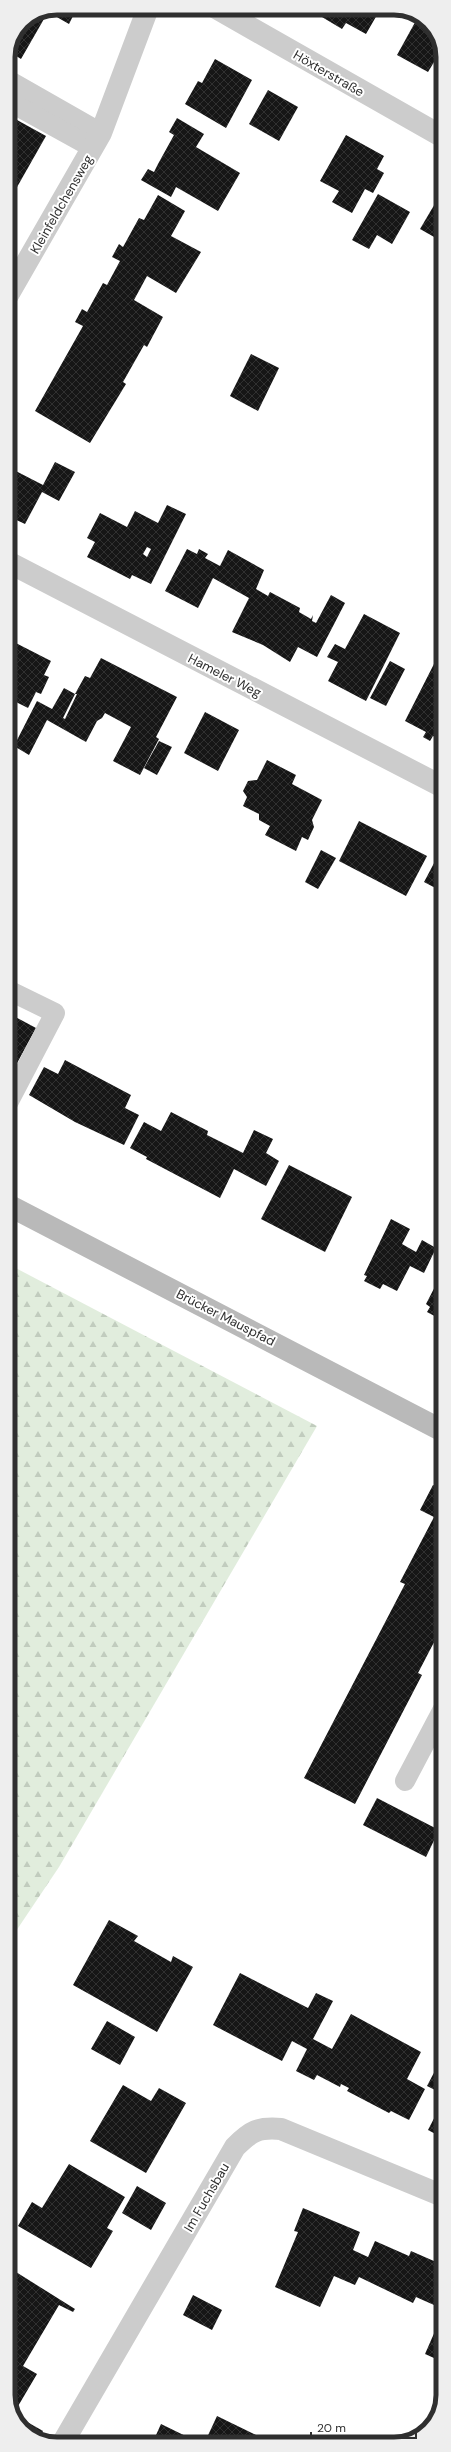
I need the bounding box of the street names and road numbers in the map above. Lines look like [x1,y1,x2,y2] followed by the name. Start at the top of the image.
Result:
[290,46,367,101] street label: Höxterstraße
[26,152,97,257] street label: Kleinfeldchensweg
[185,650,264,701] street label: Hameler Weg
[173,1285,278,1350] street label: Brücker Mauspfad
[180,2160,233,2235] street label: Im Fuchsbau

